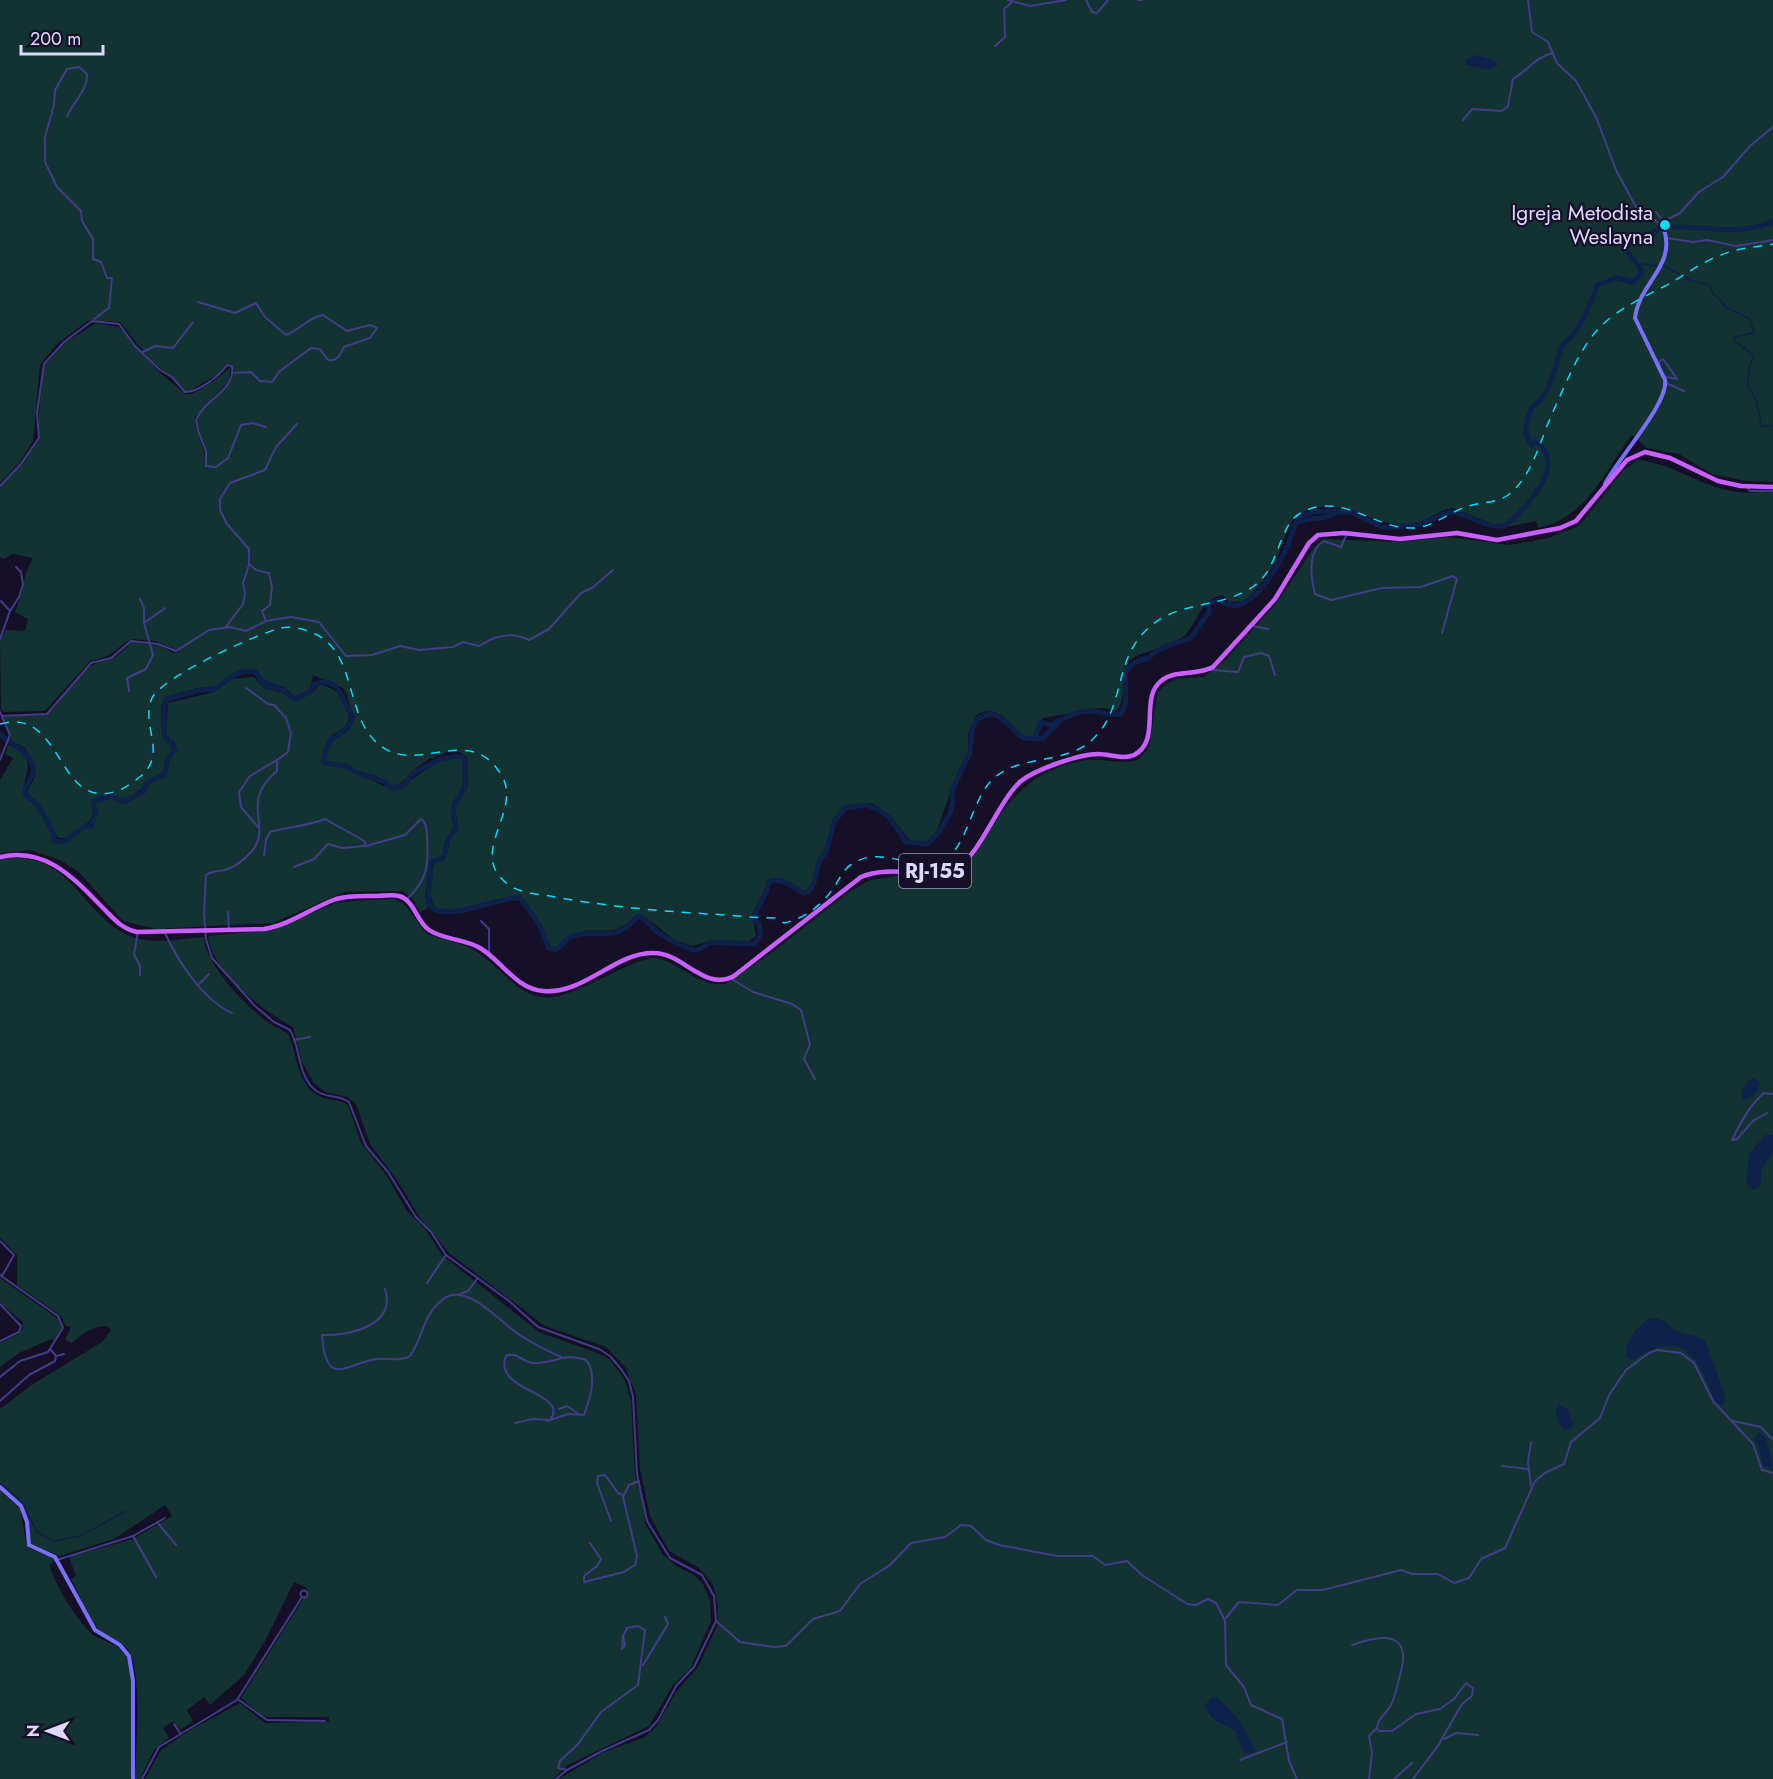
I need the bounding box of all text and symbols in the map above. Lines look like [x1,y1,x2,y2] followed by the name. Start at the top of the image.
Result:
[21,18,104,56] scale bar
[30,26,81,52] text: 200 m
[1511,198,1653,252] place label: Igreja Metodista Weslayna
[1658,218,1672,232] marker: Igreja Metodista Weslayna
[899,854,971,888] road number: RJ-155
[18,1701,78,1761] north arrow
[22,1725,45,1737] text: N

